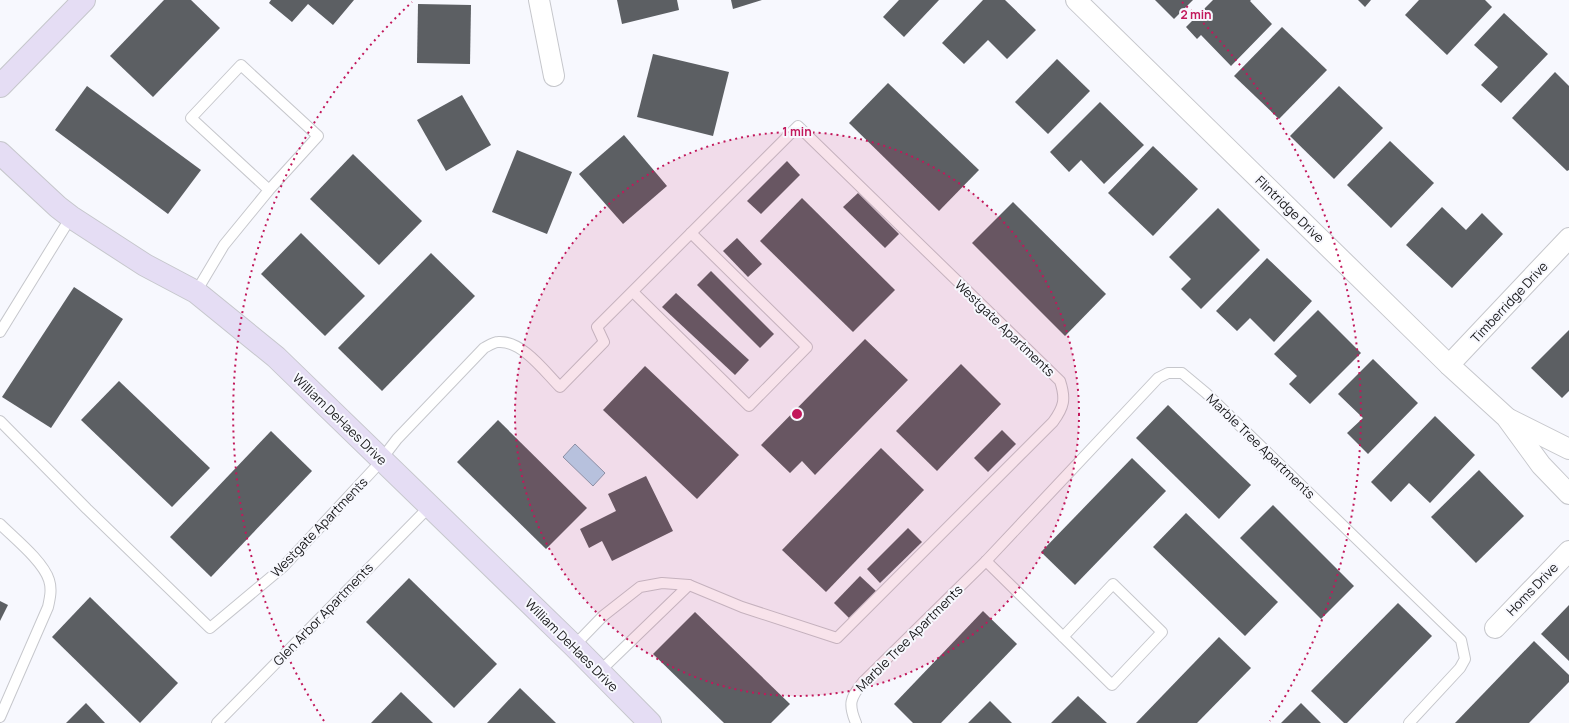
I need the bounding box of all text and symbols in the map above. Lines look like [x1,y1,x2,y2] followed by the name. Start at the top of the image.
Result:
[1180,6,1212,23] text: 2 min
[782,123,812,140] text: 1 min
[1252,172,1329,247] street label: Flintridge Drive
[1466,257,1552,347] street label: Timberridge Drive
[951,276,1059,381] street label: Westgate Apartments
[289,369,391,469] street label: William DeHaes Drive
[1203,389,1319,503] street label: Marble Tree Apartments
[790,407,804,421] centre of rings
[267,473,372,581] street label: Westgate Apartments
[269,558,377,669] street label: Glen Arbor Apartments
[1502,558,1562,620] street label: Homs Drive
[852,580,967,695] street label: Marble Tree Apartments
[522,595,623,696] street label: William DeHaes Drive

